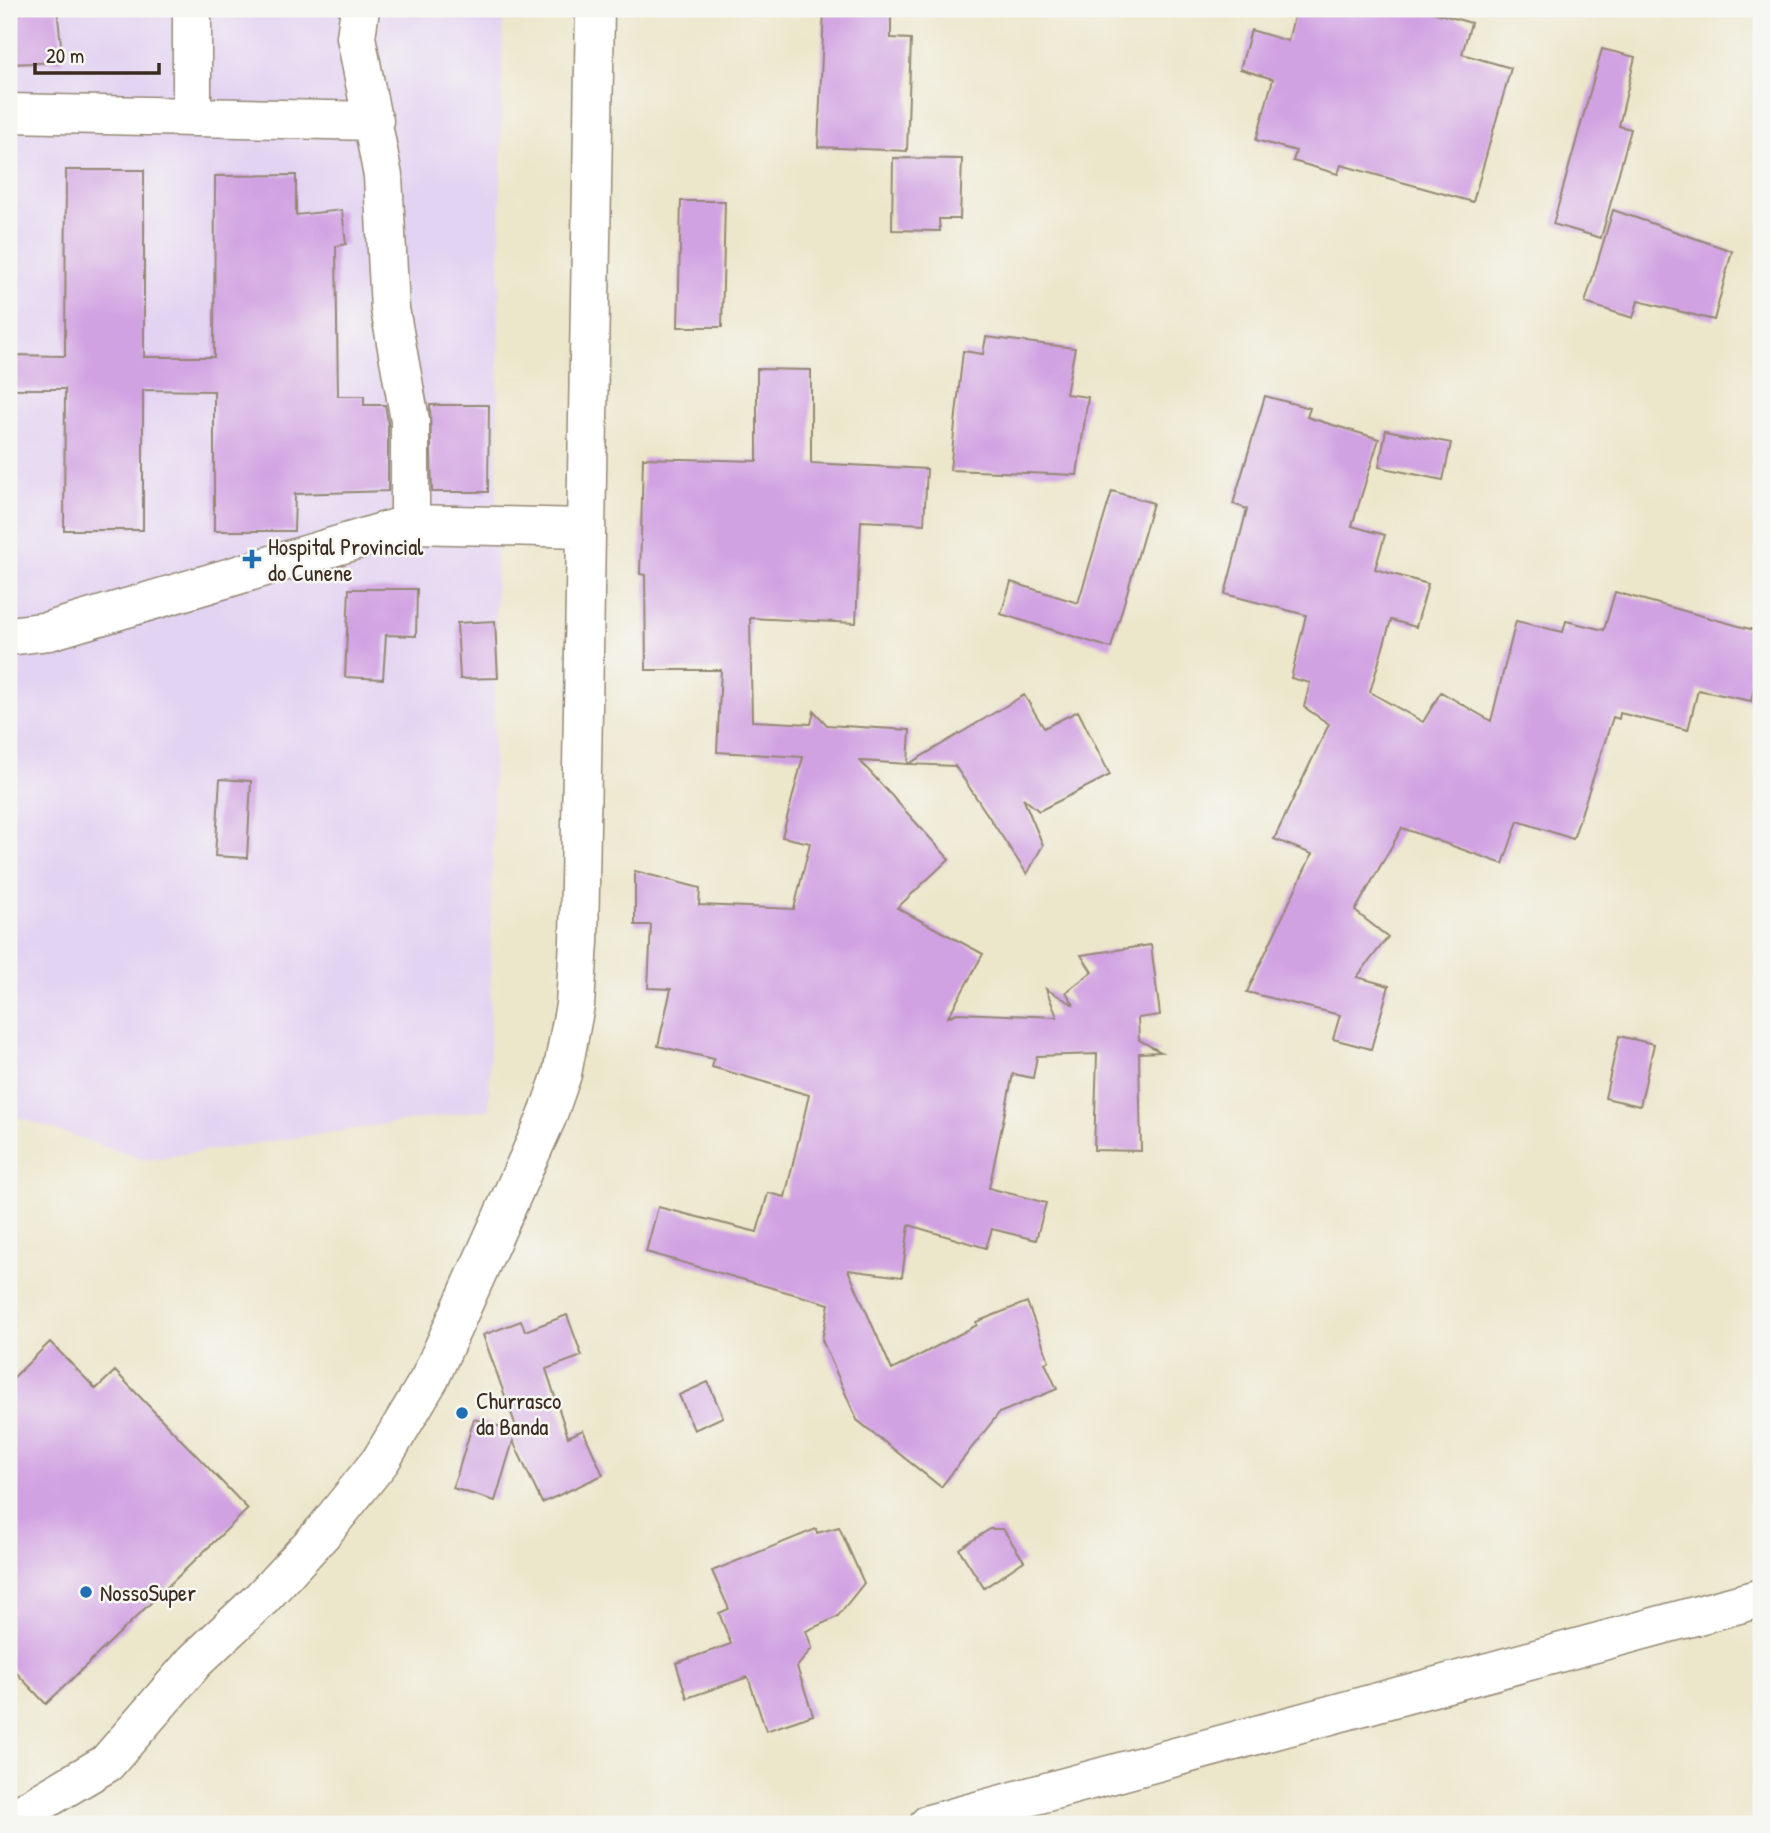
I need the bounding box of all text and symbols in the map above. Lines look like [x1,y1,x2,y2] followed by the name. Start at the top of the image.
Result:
[35,32,159,76] scale bar
[46,41,84,70] text: 20 m
[268,531,424,588] place label: Hospital Provincial do Cunene
[242,549,262,569] marker: Hospital Provincial do Cunene
[476,1385,561,1442] place label: Churrasco da Banda
[454,1405,470,1421] marker: Churrasco da Banda
[100,1577,196,1608] place label: NossoSuper
[78,1584,94,1600] marker: NossoSuper

